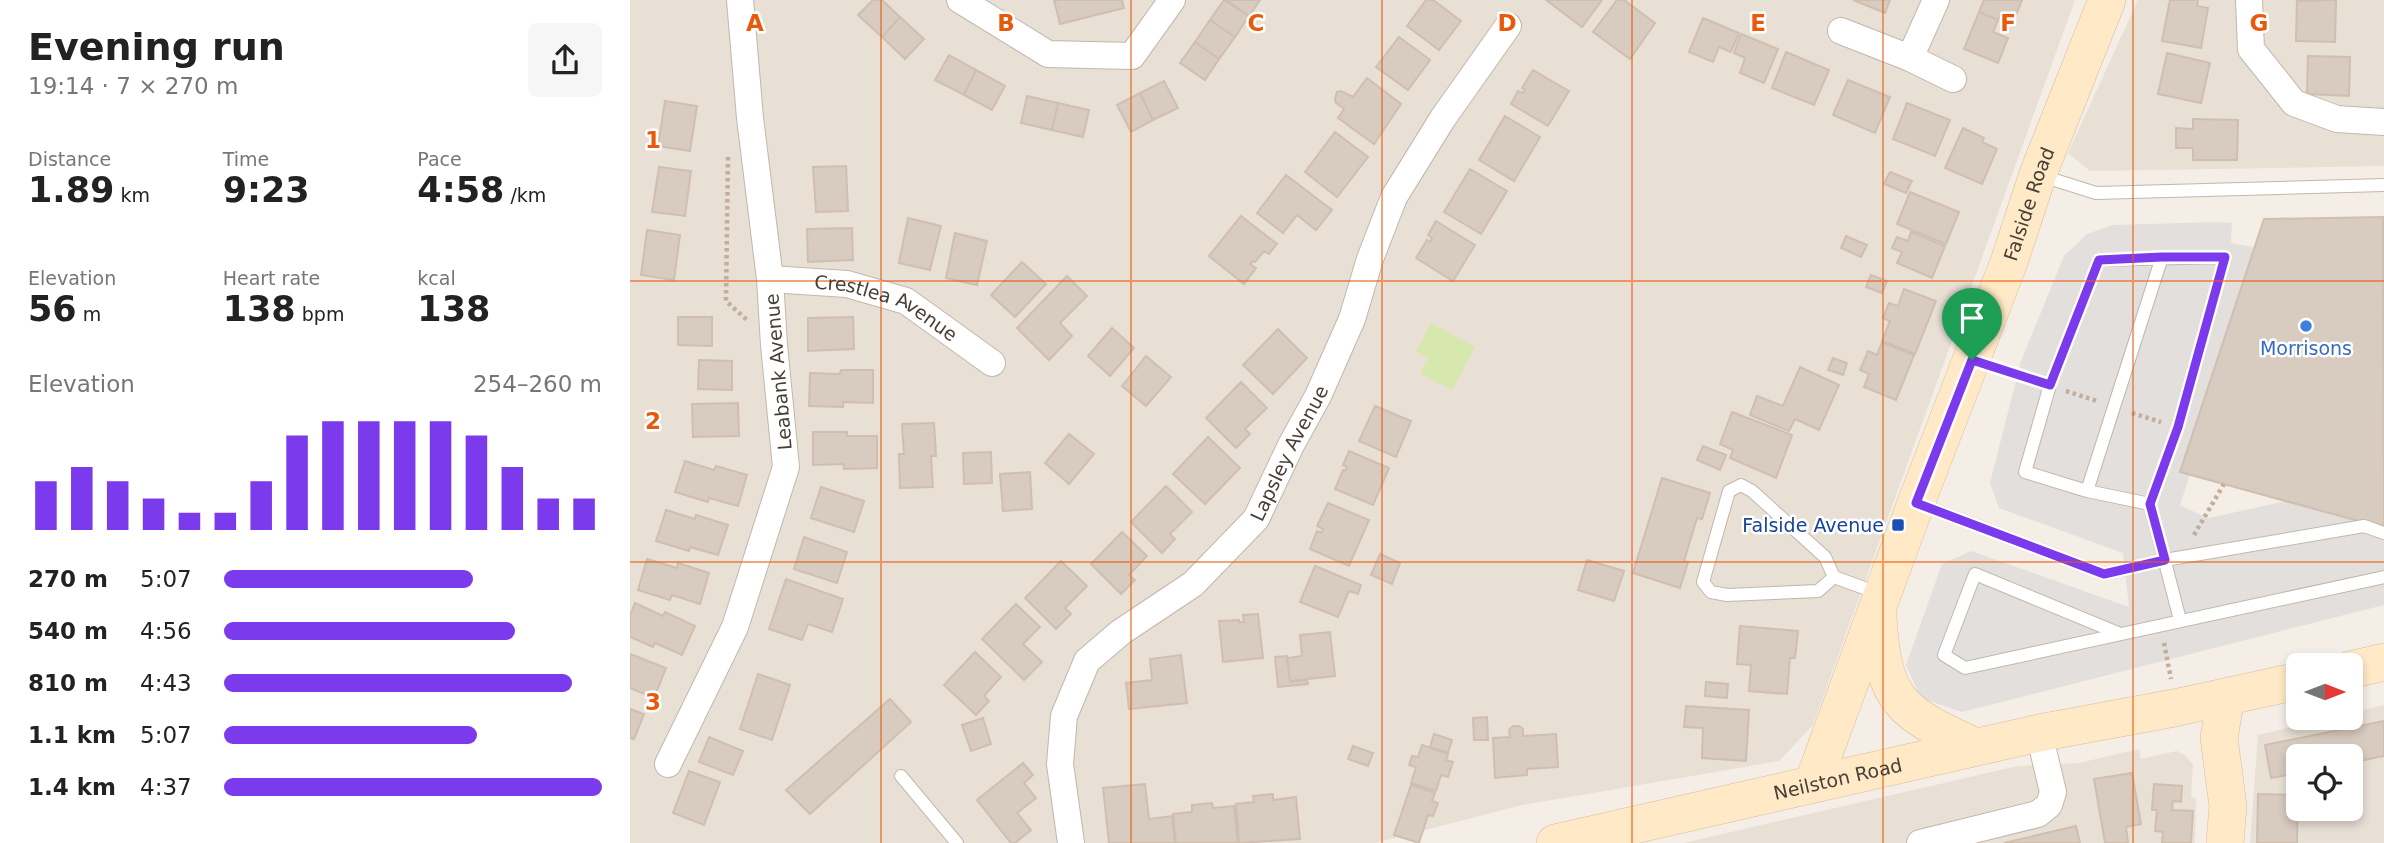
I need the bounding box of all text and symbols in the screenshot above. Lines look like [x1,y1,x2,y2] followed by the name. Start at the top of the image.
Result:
[746,10,764,36] text: A
[997,10,1015,36] text: B
[1248,10,1264,36] text: C
[1497,10,1517,36] text: D
[1750,10,1766,36] text: E
[2000,10,2016,36] text: F
[2250,10,2268,36] text: G
[528,23,602,97] button: share
[28,25,285,69] text: Evening run
[28,73,238,99] text: 19:14 · 7 × 270 m
[645,127,661,153] text: 1
[1999,144,2059,264] street label: Falside Road
[28,148,111,170] text: Distance
[223,148,269,170] text: Time
[417,148,462,170] text: Pace
[28,170,114,210] text: 1.89
[223,170,310,210] text: 9:23
[417,170,504,210] text: 4:58
[114,184,150,206] text: km
[504,184,546,206] text: /km
[28,267,116,289] text: Elevation
[223,267,320,289] text: Heart rate
[417,267,456,289] text: kcal
[814,271,962,346] street label: Crestlea Avenue
[1942,288,2002,360] pin
[28,289,77,329] text: 56
[223,289,296,329] text: 138
[417,289,490,329] text: 138
[760,293,796,451] street label: Leabank Avenue
[1953,299,1991,337] icon: arrive
[77,303,101,325] text: m
[296,303,344,325] text: bpm
[2298,318,2314,334] marker: Morrisons
[2260,337,2352,359] place label: Morrisons
[28,371,135,397] text: Elevation
[473,371,602,397] text: 254–260 m
[1246,382,1332,524] street label: Lapsley Avenue
[645,408,661,434] text: 2
[1742,514,1884,536] place label: Falside Avenue
[1890,517,1906,533] marker: Falside Avenue
[28,566,108,592] text: 270 m
[140,566,192,592] text: 5:07
[28,618,108,644] text: 540 m
[140,618,192,644] text: 4:56
[2286,653,2362,730] north arrow
[2286,653,2363,821] map controls
[28,670,108,696] text: 810 m
[140,670,192,696] text: 4:43
[645,689,661,715] text: 3
[28,722,116,748] text: 1.1 km
[140,722,192,748] text: 5:07
[2286,744,2363,821] button: locate
[1771,753,1904,804] street label: Neilston Road
[28,774,116,800] text: 1.4 km
[140,774,192,800] text: 4:37

